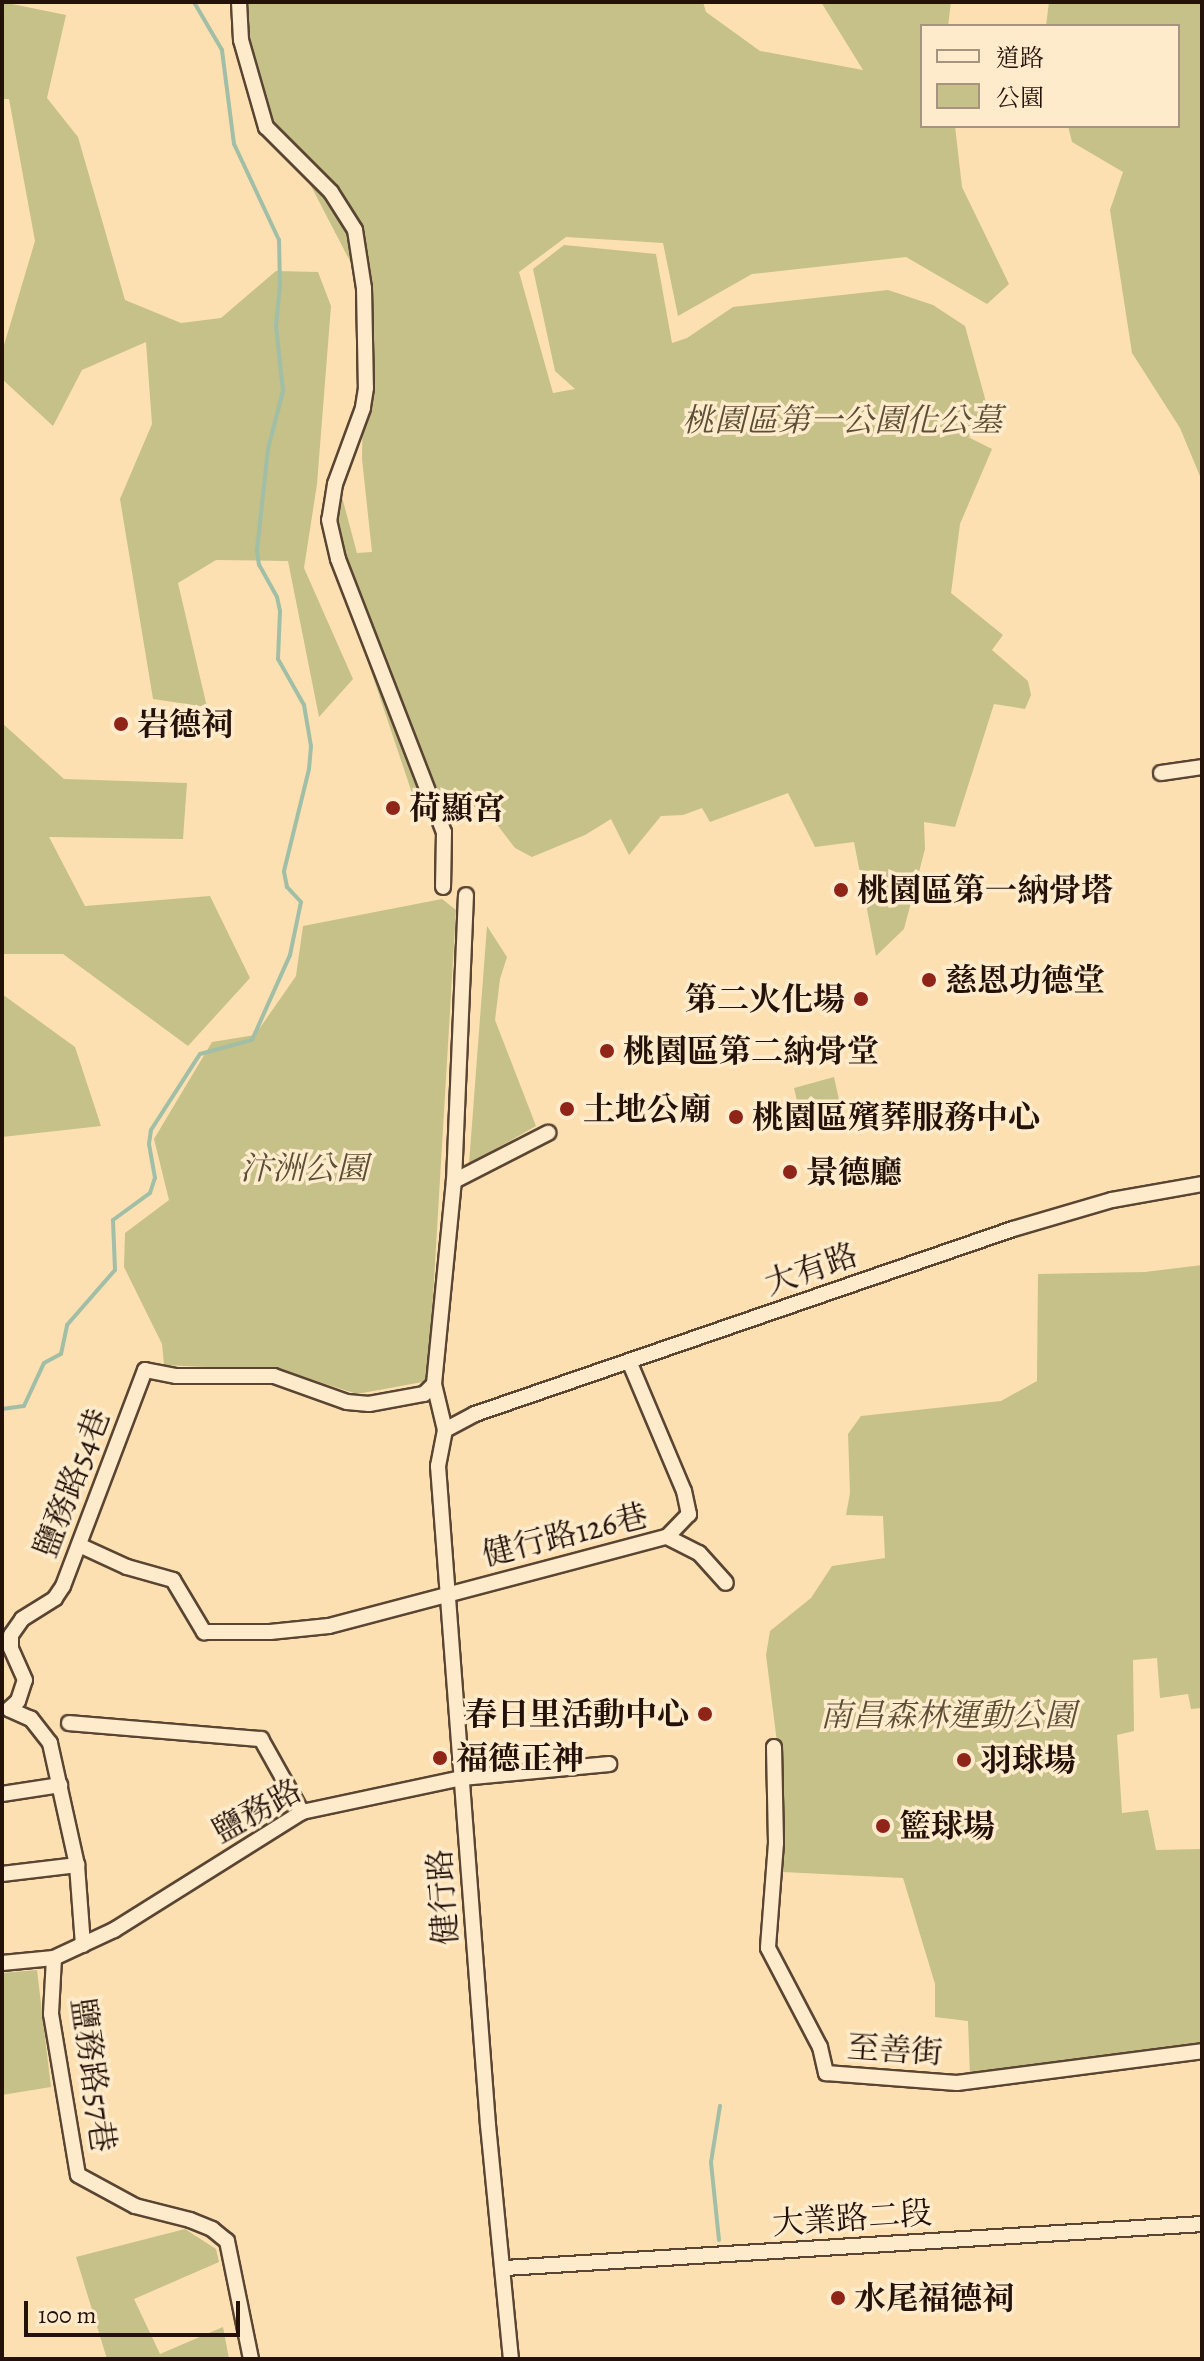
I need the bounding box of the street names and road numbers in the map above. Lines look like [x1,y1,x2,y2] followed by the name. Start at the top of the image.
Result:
[759,1235,863,1303] street label: 大有路
[26,1403,118,1563] street label: 鹽務路54巷
[478,1496,652,1574] street label: 健行路126巷
[206,1771,308,1851] street label: 鹽務路
[420,1848,466,1946] street label: 健行路
[63,1995,123,2155] street label: 鹽務路57巷
[846,2027,944,2073] street label: 至善街
[771,2193,933,2243] street label: 大業路二段

